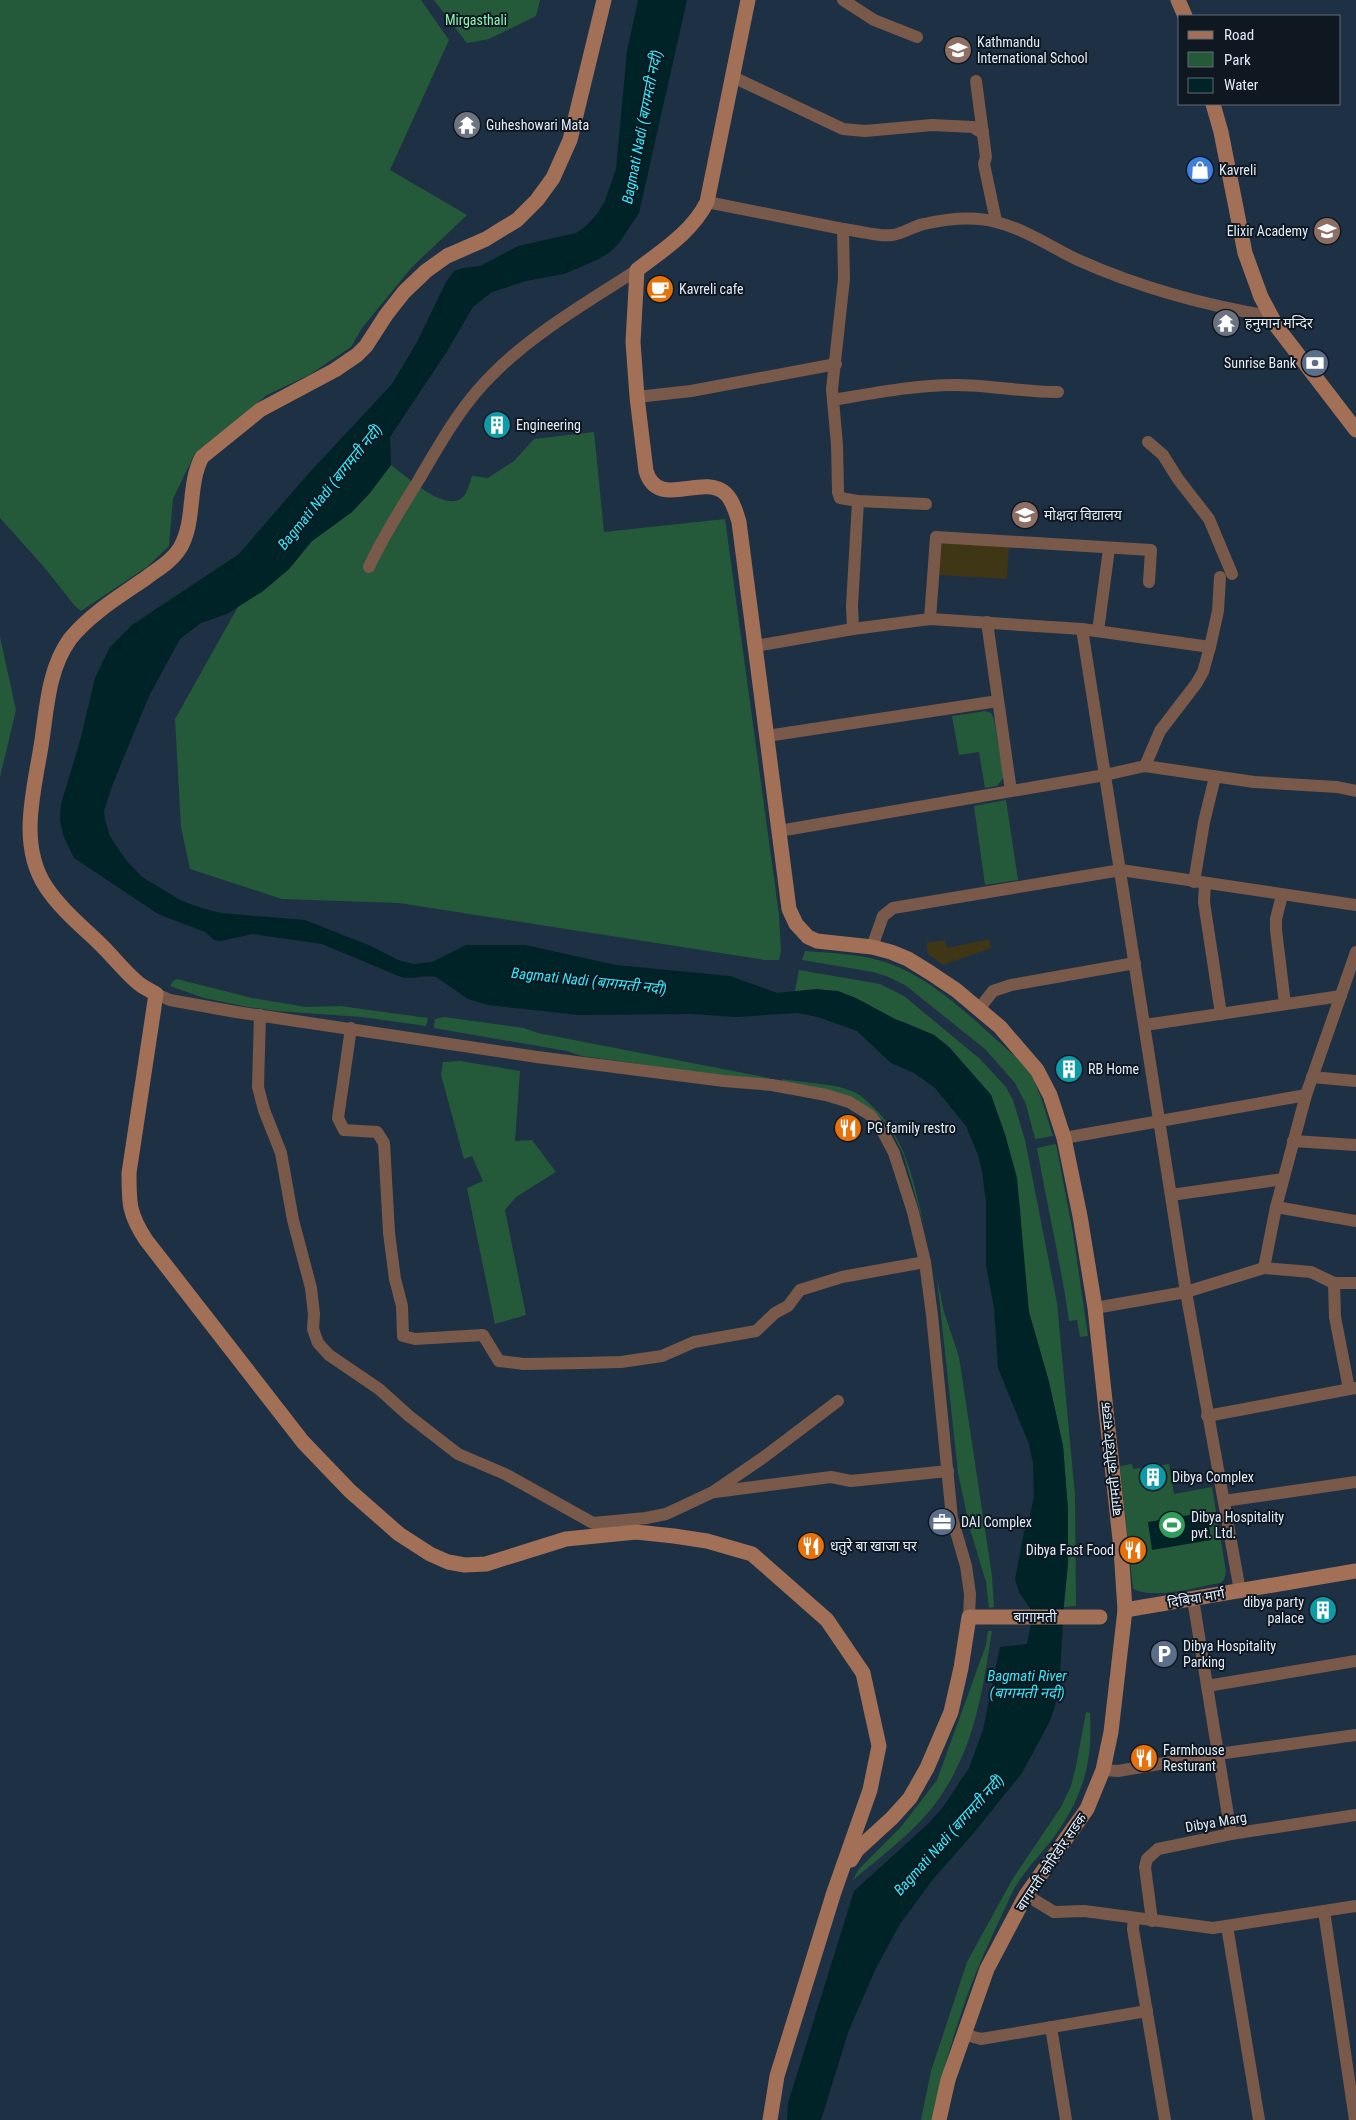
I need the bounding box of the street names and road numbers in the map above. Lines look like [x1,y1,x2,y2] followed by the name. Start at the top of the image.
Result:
[1097,1401,1125,1517] street label: बागमती कोरिडोर सडक
[1166,1585,1227,1611] street label: दिबिया मार्ग
[1013,1609,1057,1625] street label: बागामती
[1184,1809,1248,1835] street label: Dibya Marg
[1012,1810,1090,1914] street label: बागमती कोरिडोर सडक

